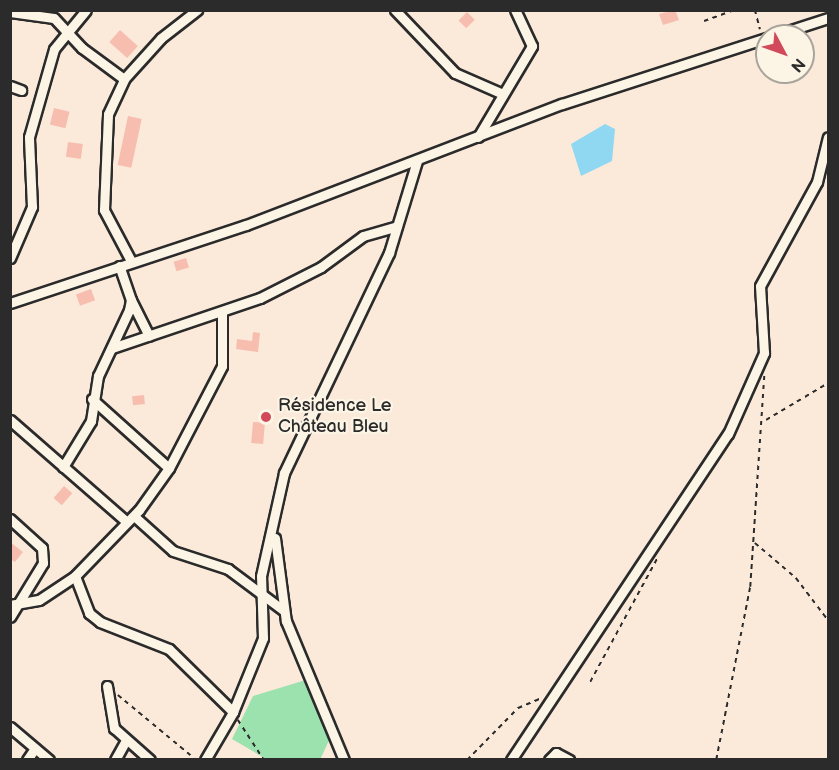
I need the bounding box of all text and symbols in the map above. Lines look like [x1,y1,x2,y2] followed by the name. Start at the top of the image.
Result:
[755,24,815,84] north arrow
[786,54,809,76] text: N
[278,396,391,438] place label: Résidence Le Château Bleu
[259,410,273,424] marker: Résidence Le Château Bleu

